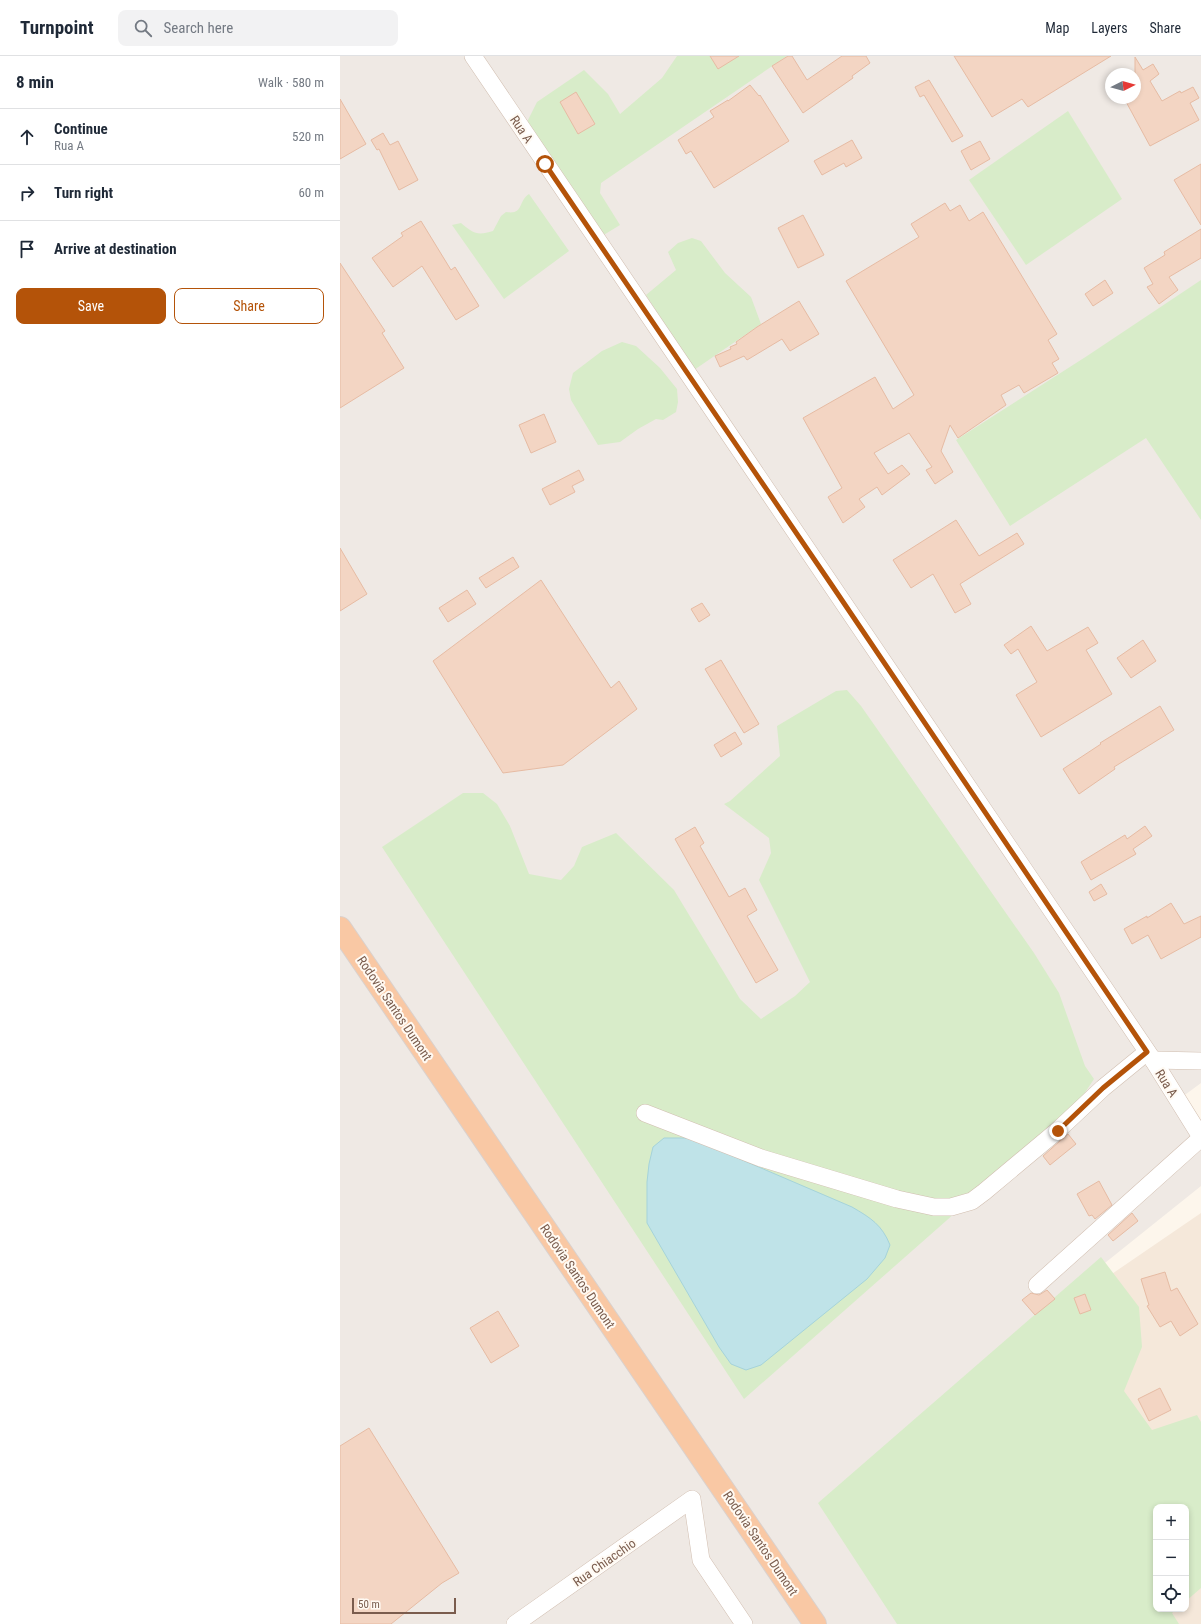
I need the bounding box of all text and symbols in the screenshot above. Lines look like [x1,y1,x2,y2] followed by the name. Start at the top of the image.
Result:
[118,10,398,46] search box
[20,16,94,39] text: Turnpoint
[132,17,154,39] icon: search
[164,19,233,37] text: Search here
[1045,20,1069,36] text: Map
[1091,20,1128,36] text: Layers
[1150,20,1181,36] text: Share
[1105,68,1141,104] north arrow
[16,72,54,92] text: 8 min
[258,75,324,90] text: Walk · 580 m
[507,113,536,146] street label: Rua A
[54,120,108,138] text: Continue
[16,126,38,148] icon: ahead
[292,129,324,144] text: 520 m
[54,138,84,153] text: Rua A
[536,155,554,173] route start
[16,182,38,204] icon: right
[54,184,113,202] text: Turn right
[298,185,324,200] text: 60 m
[16,238,38,260] icon: arrive
[54,240,177,258] text: Arrive at destination
[16,288,166,324] button: Save
[174,288,324,324] button: Share
[354,953,435,1063] street label: Rodovia Santos Dumont
[1152,1067,1181,1100] street label: Rua A
[1049,1122,1067,1140] route end
[537,1221,618,1331] street label: Rodovia Santos Dumont
[720,1488,801,1598] street label: Rodovia Santos Dumont
[1153,1504,1189,1612] map controls
[1153,1504,1189,1540] button: +
[570,1535,639,1590] street label: Rua Chiacchio
[1153,1540,1189,1576] button: −
[1153,1576,1189,1612] button: locate
[352,1596,456,1615] scale bar
[358,1598,380,1611] text: 50 m

